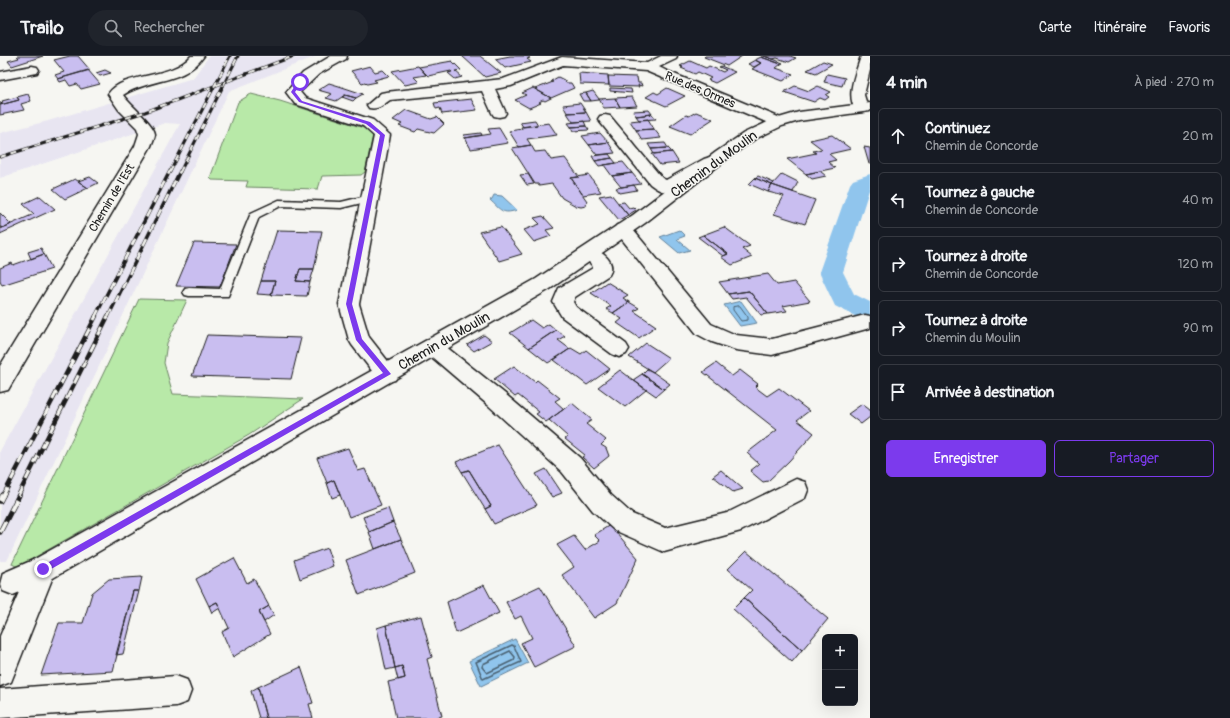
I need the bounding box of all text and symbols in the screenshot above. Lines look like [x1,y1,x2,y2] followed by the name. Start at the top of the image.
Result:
[88,10,368,46] search box
[20,16,64,40] text: Trailo
[102,17,124,39] icon: search
[134,18,205,37] text: Rechercher
[1039,19,1071,36] text: Carte
[1093,19,1146,36] text: Itinéraire
[1168,19,1210,36] text: Favoris
[662,68,738,112] street label: Rue des Ormes
[886,72,927,93] text: 4 min
[291,73,309,91] route start
[1134,74,1214,90] text: À pied · 270 m
[925,119,990,138] text: Continuez
[887,125,909,147] icon: ahead
[667,127,761,201] street label: Chemin du Moulin
[1182,128,1213,144] text: 20 m
[925,138,1038,154] text: Chemin de Concorde
[86,161,138,235] street label: Chemin de l'Est
[925,183,1035,202] text: Tournez à gauche
[887,189,909,211] icon: left
[1182,192,1213,208] text: 40 m
[925,202,1038,218] text: Chemin de Concorde
[925,247,1027,266] text: Tournez à droite
[887,253,909,275] icon: right
[1177,256,1213,272] text: 120 m
[925,266,1038,282] text: Chemin de Concorde
[395,308,493,374] street label: Chemin du Moulin
[925,311,1027,330] text: Tournez à droite
[887,317,909,339] icon: right
[1183,320,1213,336] text: 90 m
[925,330,1021,346] text: Chemin du Moulin
[887,381,909,403] icon: arrive
[925,383,1054,402] text: Arrivée à destination
[886,440,1046,477] button: Enregistrer
[1054,440,1214,477] button: Partager
[34,560,52,578] route end
[822,634,858,706] map controls
[822,634,858,670] button: +
[822,670,858,706] button: −

